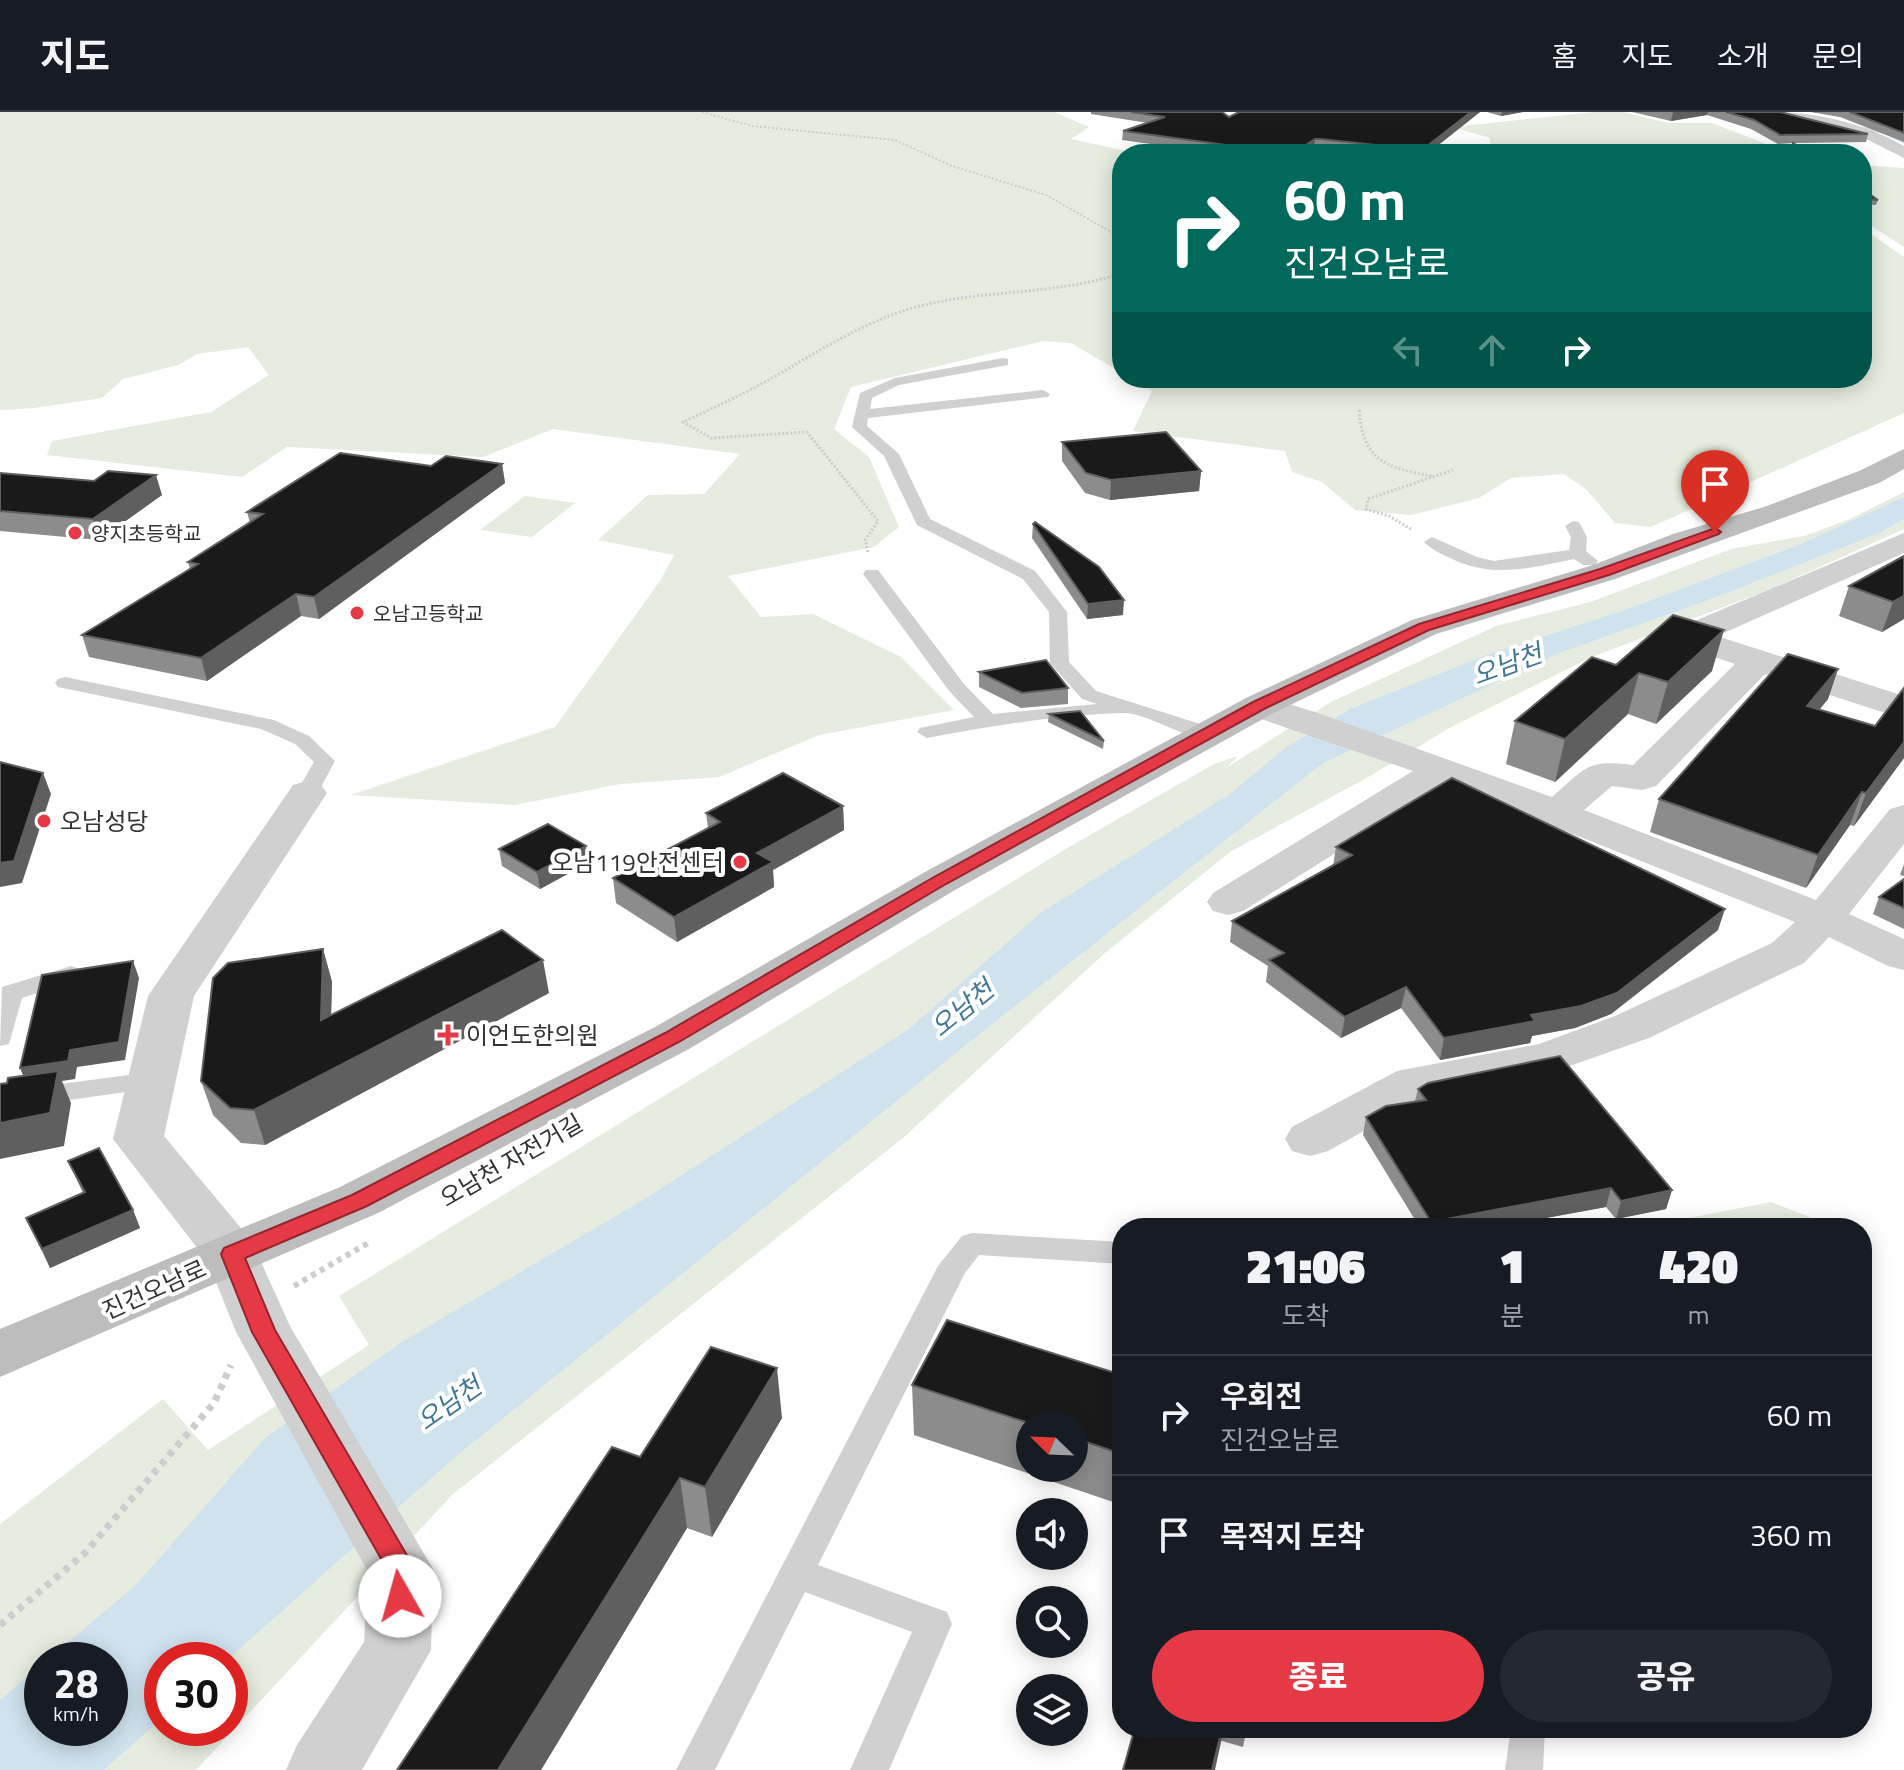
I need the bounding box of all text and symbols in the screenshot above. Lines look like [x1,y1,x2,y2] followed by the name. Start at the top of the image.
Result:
[40,27,110,85] text: 지도
[1552,34,1577,77] text: 홈
[1621,34,1673,77] text: 지도
[1717,34,1768,77] text: 소개
[1812,34,1864,77] text: 문의
[1284,157,1406,242] text: 60 m
[1152,176,1256,280] icon: right
[1284,235,1450,290] text: 진건오남로
[1386,328,1430,372] icon: left
[1470,328,1514,372] icon: ahead
[1554,328,1598,372] icon: right
[1681,450,1749,532] pin
[1693,462,1737,506] icon: arrive
[91,518,201,549] place label: 양지초등학교
[66,524,84,542] marker: 양지초등학교
[373,598,483,629] place label: 오남고등학교
[348,604,366,622] marker: 오남고등학교
[1467,632,1550,695] water label: 오남천
[60,803,148,839] place label: 오남성당
[35,812,53,830] marker: 오남성당
[551,844,724,880] place label: 오남119안전센터
[731,853,749,871] marker: 오남119안전센터
[922,968,1005,1046] water label: 오남천
[466,1017,598,1053] place label: 이언도한의원
[437,1024,459,1046] marker: 이언도한의원
[433,1104,589,1216] street label: 오남천 자전거길
[1246,1229,1365,1302] text: 21:06
[1499,1229,1525,1302] text: 1
[1659,1229,1738,1302] text: 420
[96,1250,212,1328] street label: 진건오남로
[1688,1295,1710,1334] text: m
[1282,1296,1329,1335] text: 도착
[1500,1296,1524,1335] text: 분
[408,1365,492,1440] water label: 오남천
[1220,1373,1303,1419] text: 우회전
[1767,1392,1832,1438] text: 60 m
[1152,1393,1196,1437] icon: right
[1016,1410,1088,1482] north arrow
[1016,1410,1088,1746] map controls
[1220,1420,1340,1459] text: 진건오남로
[1016,1498,1088,1570] button: sound
[1750,1512,1832,1558] text: 360 m
[1152,1513,1196,1557] icon: arrive
[1220,1513,1365,1559] text: 목적지 도착
[358,1554,442,1638] position arrow
[1016,1586,1088,1658] button: search
[1152,1630,1484,1722] button: 종료
[1500,1630,1832,1722] button: 공유
[144,1642,248,1746] speed limit sign: 30
[54,1653,98,1714] text: 28
[1016,1674,1088,1746] button: layers
[53,1698,99,1729] text: km/h

